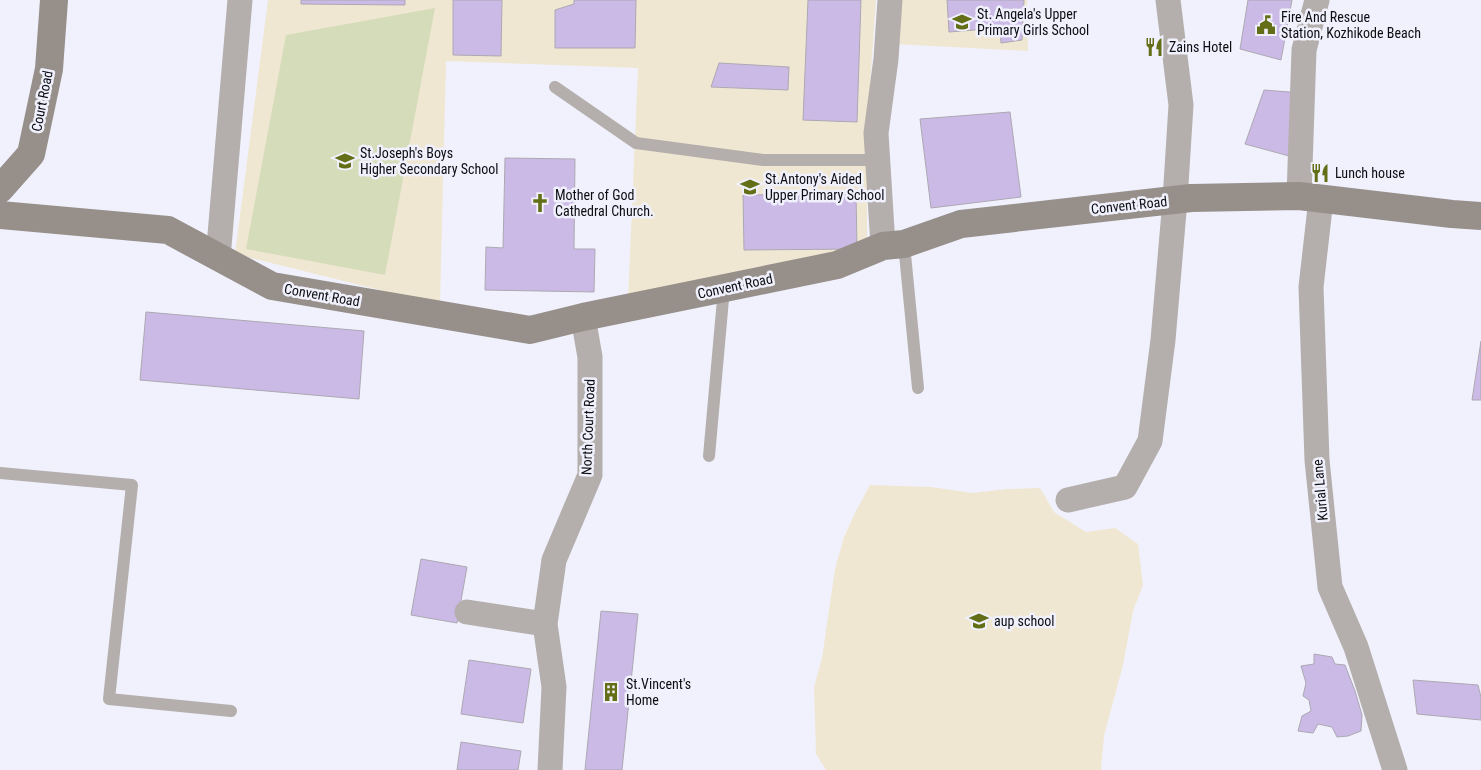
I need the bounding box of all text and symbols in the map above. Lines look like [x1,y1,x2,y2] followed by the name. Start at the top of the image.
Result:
[977,6,1089,38] place label: St. Angela's Upper Primary Girls School
[1281,9,1421,41] place label: Fire And Rescue Station, Kozhikode Beach
[951,11,973,33] school or university icon: St. Angela's Upper Primary Girls School
[1255,14,1277,36] public building icon: Fire And Rescue Station, Kozhikode Beach
[1143,36,1165,58] restaurant icon: Zains Hotel
[1169,39,1232,55] place label: Zains Hotel
[28,69,56,133] street label: Court Road
[360,145,499,177] place label: St.Joseph's Boys Higher Secondary School
[334,150,356,172] school or university icon: St.Joseph's Boys Higher Secondary School
[1309,162,1331,184] restaurant icon: Lunch house
[1335,165,1405,181] place label: Lunch house
[765,171,884,203] place label: St.Antony's Aided Upper Primary School
[739,176,761,198] school or university icon: St.Antony's Aided Upper Primary School
[555,187,654,219] place label: Mother of God Cathedral Church.
[529,192,551,214] church icon: Mother of God Cathedral Church.
[1090,193,1168,217] street label: Convent Road
[696,270,774,302] street label: Convent Road
[283,280,361,310] street label: Convent Road
[578,379,598,475] street label: North Court Road
[1309,458,1331,521] street label: Kurial Lane
[968,610,990,632] school or university icon: aup school
[994,613,1054,629] place label: aup school
[626,676,691,708] place label: St.Vincent's Home
[600,681,622,703] building icon: St.Vincent's Home

